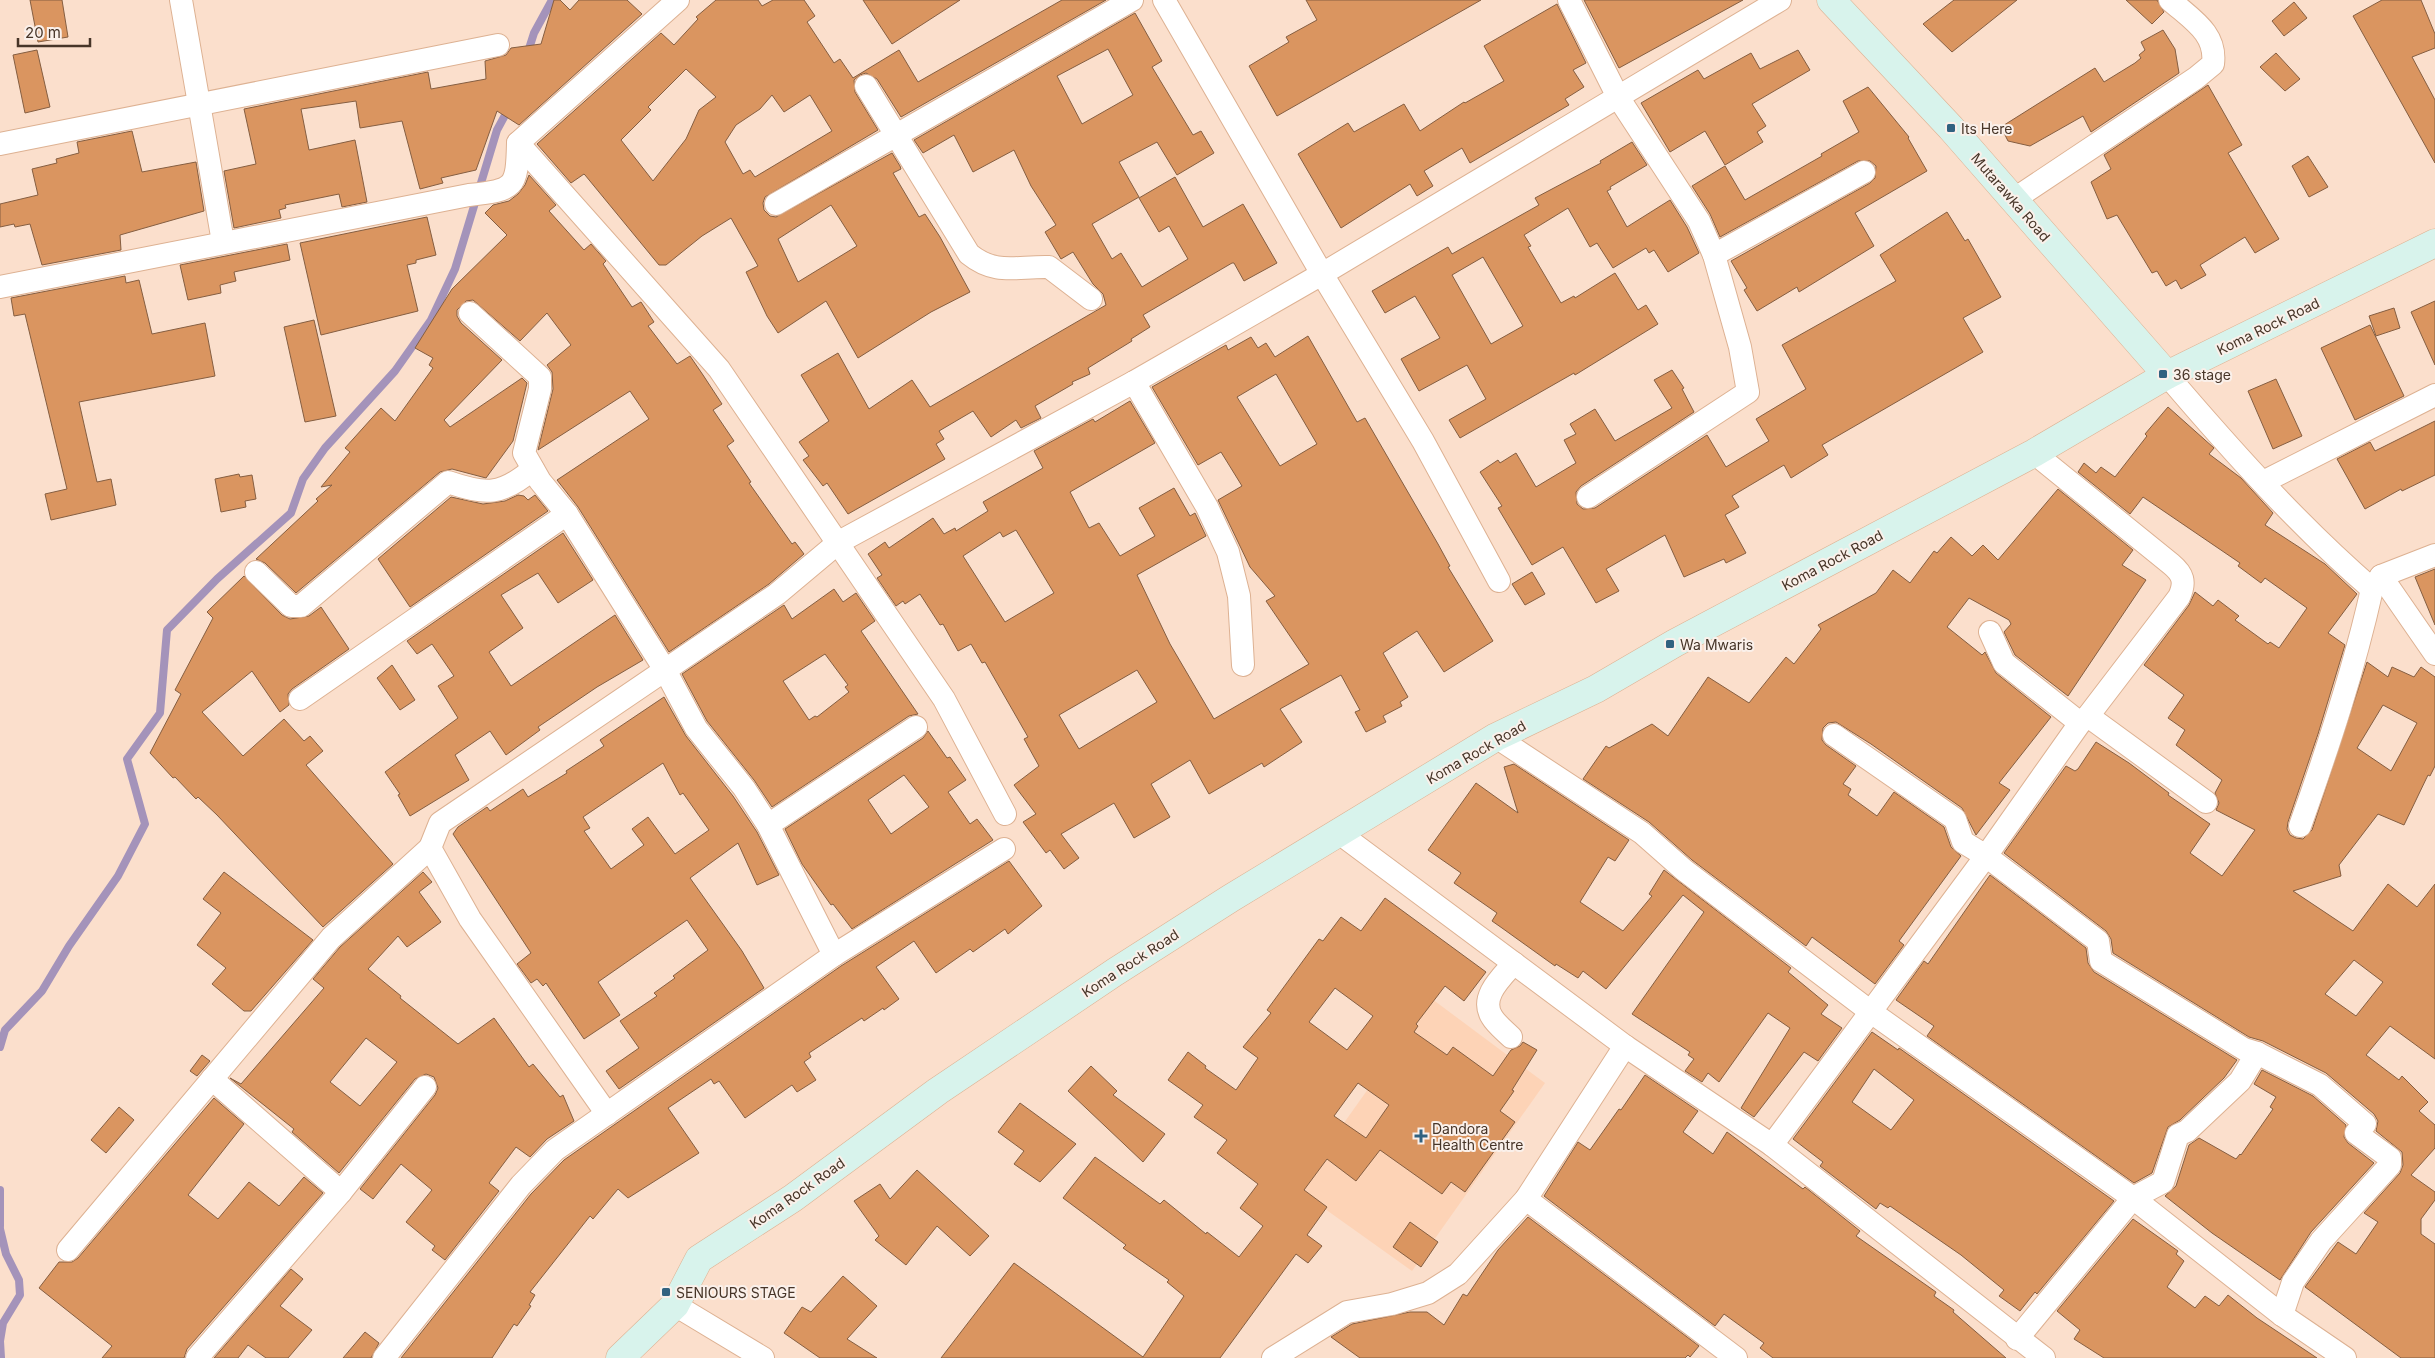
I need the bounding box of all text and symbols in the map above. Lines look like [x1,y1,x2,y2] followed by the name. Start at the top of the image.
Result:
[18,15,90,47] scale bar
[25,23,61,42] text: 20 m
[1961,120,2013,137] place label: Its Here
[1945,122,1957,134] marker: Its Here
[1968,149,2054,245] street label: Mutarawka Road
[2214,294,2322,358] street label: Koma Rock Road
[2173,366,2231,383] place label: 36 stage
[2157,368,2169,380] marker: 36 stage
[1779,526,1885,594] street label: Koma Rock Road
[1680,636,1753,653] place label: Wa Mwaris
[1664,638,1676,650] marker: Wa Mwaris
[1423,717,1529,787] street label: Koma Rock Road
[1078,925,1182,1001] street label: Koma Rock Road
[1432,1120,1523,1153] place label: Dandora Health Centre
[1414,1129,1428,1143] marker: Dandora Health Centre
[746,1154,848,1232] street label: Koma Rock Road
[676,1284,796,1301] place label: SENIOURS STAGE
[660,1286,672,1298] marker: SENIOURS STAGE

